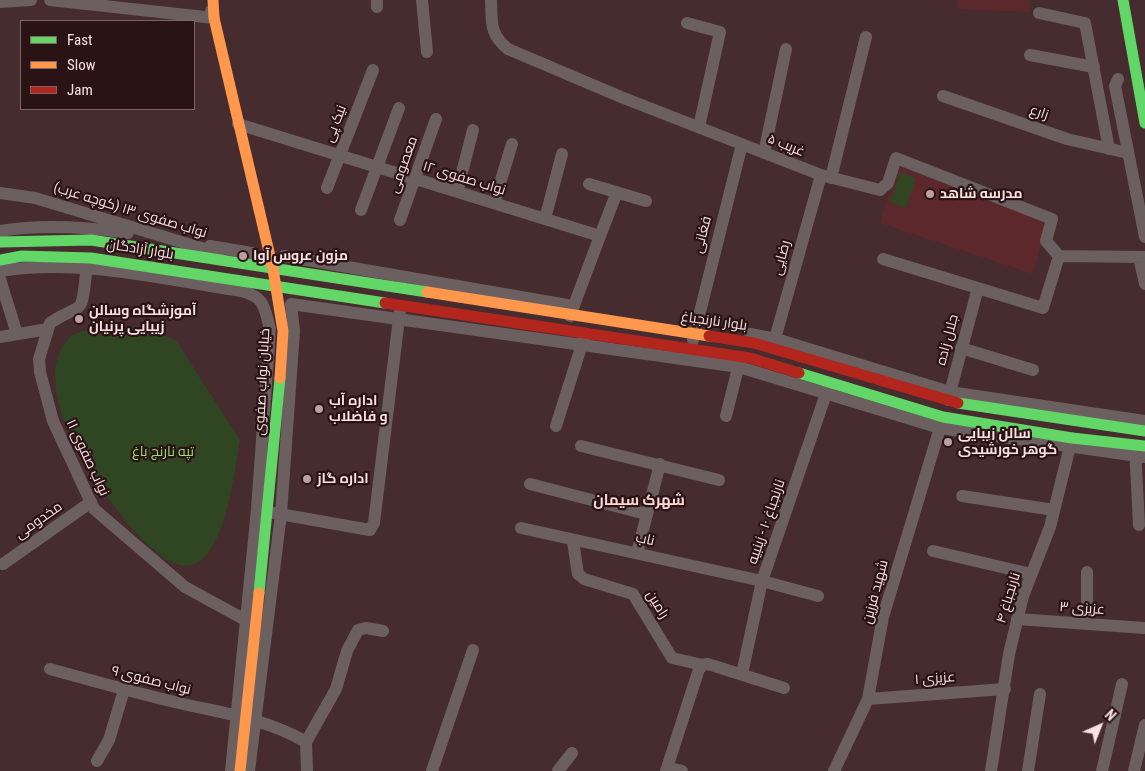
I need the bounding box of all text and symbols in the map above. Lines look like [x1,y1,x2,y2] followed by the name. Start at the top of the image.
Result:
[20,20,195,110] legend
[67,31,92,49] text: Fast
[67,56,96,74] text: Slow
[67,81,93,99] text: Jam
[1027,102,1051,124] street label: زارع
[321,103,351,145] street label: نیک پی
[765,131,807,161] street label: غریب ۵
[386,134,422,196] street label: معصومی
[420,158,508,200] street label: نواب صفوی ۱۲
[51,180,209,242] street label: نواب صفوی ۱۳ (کوچه عرب)
[940,186,1023,202] place label: مدرسه شاهد
[924,188,936,200] marker: مدرسه شاهد
[690,215,716,255] street label: فغانی
[105,236,175,264] street label: بلوار آزادگان
[769,239,795,277] street label: رضایی
[253,248,348,264] place label: مزون عروس آوا
[237,250,249,262] marker: مزون عروس آوا
[89,303,196,336] place label: آموزشگاه وسالن زیبایی پرنیان
[680,309,748,335] street label: بلوار نارنجباغ
[73,313,85,325] marker: آموزشگاه وسالن زیبایی پرنیان
[933,313,963,367] street label: جلال زاده
[252,328,274,436] street label: خیابان نواب صفوی
[329,393,388,426] place label: اداره آب و فاضلاب
[313,403,325,415] marker: اداره آب و فاضلاب
[62,417,112,499] street label: نواب صفوی ۱۱
[958,426,1057,458] place label: سالن زیبایی گوهر خورشیدی
[942,436,954,448] marker: سالن زیبایی گوهر خورشیدی
[132,444,194,460] park label: تپه نارنج باغ
[317,471,369,487] place label: اداره گاز
[301,473,313,485] marker: اداره گاز
[745,477,789,567] street label: نارنجباغ ۱۰ - زینبیه
[593,492,685,510] district label: شهرک سیمان
[12,499,66,543] street label: مخدومی
[634,530,656,550] street label: ناب
[859,558,893,626] street label: شهید فرزین
[993,571,1025,625] street label: نارنجباغ ۴
[642,588,672,622] street label: رامین
[1059,599,1105,619] street label: عزیزی ۳
[109,663,193,699] street label: نواب صفوی ۹
[914,669,956,689] street label: عزیزی ۱
[1075,701,1125,751] north arrow
[1102,706,1119,724] text: N

